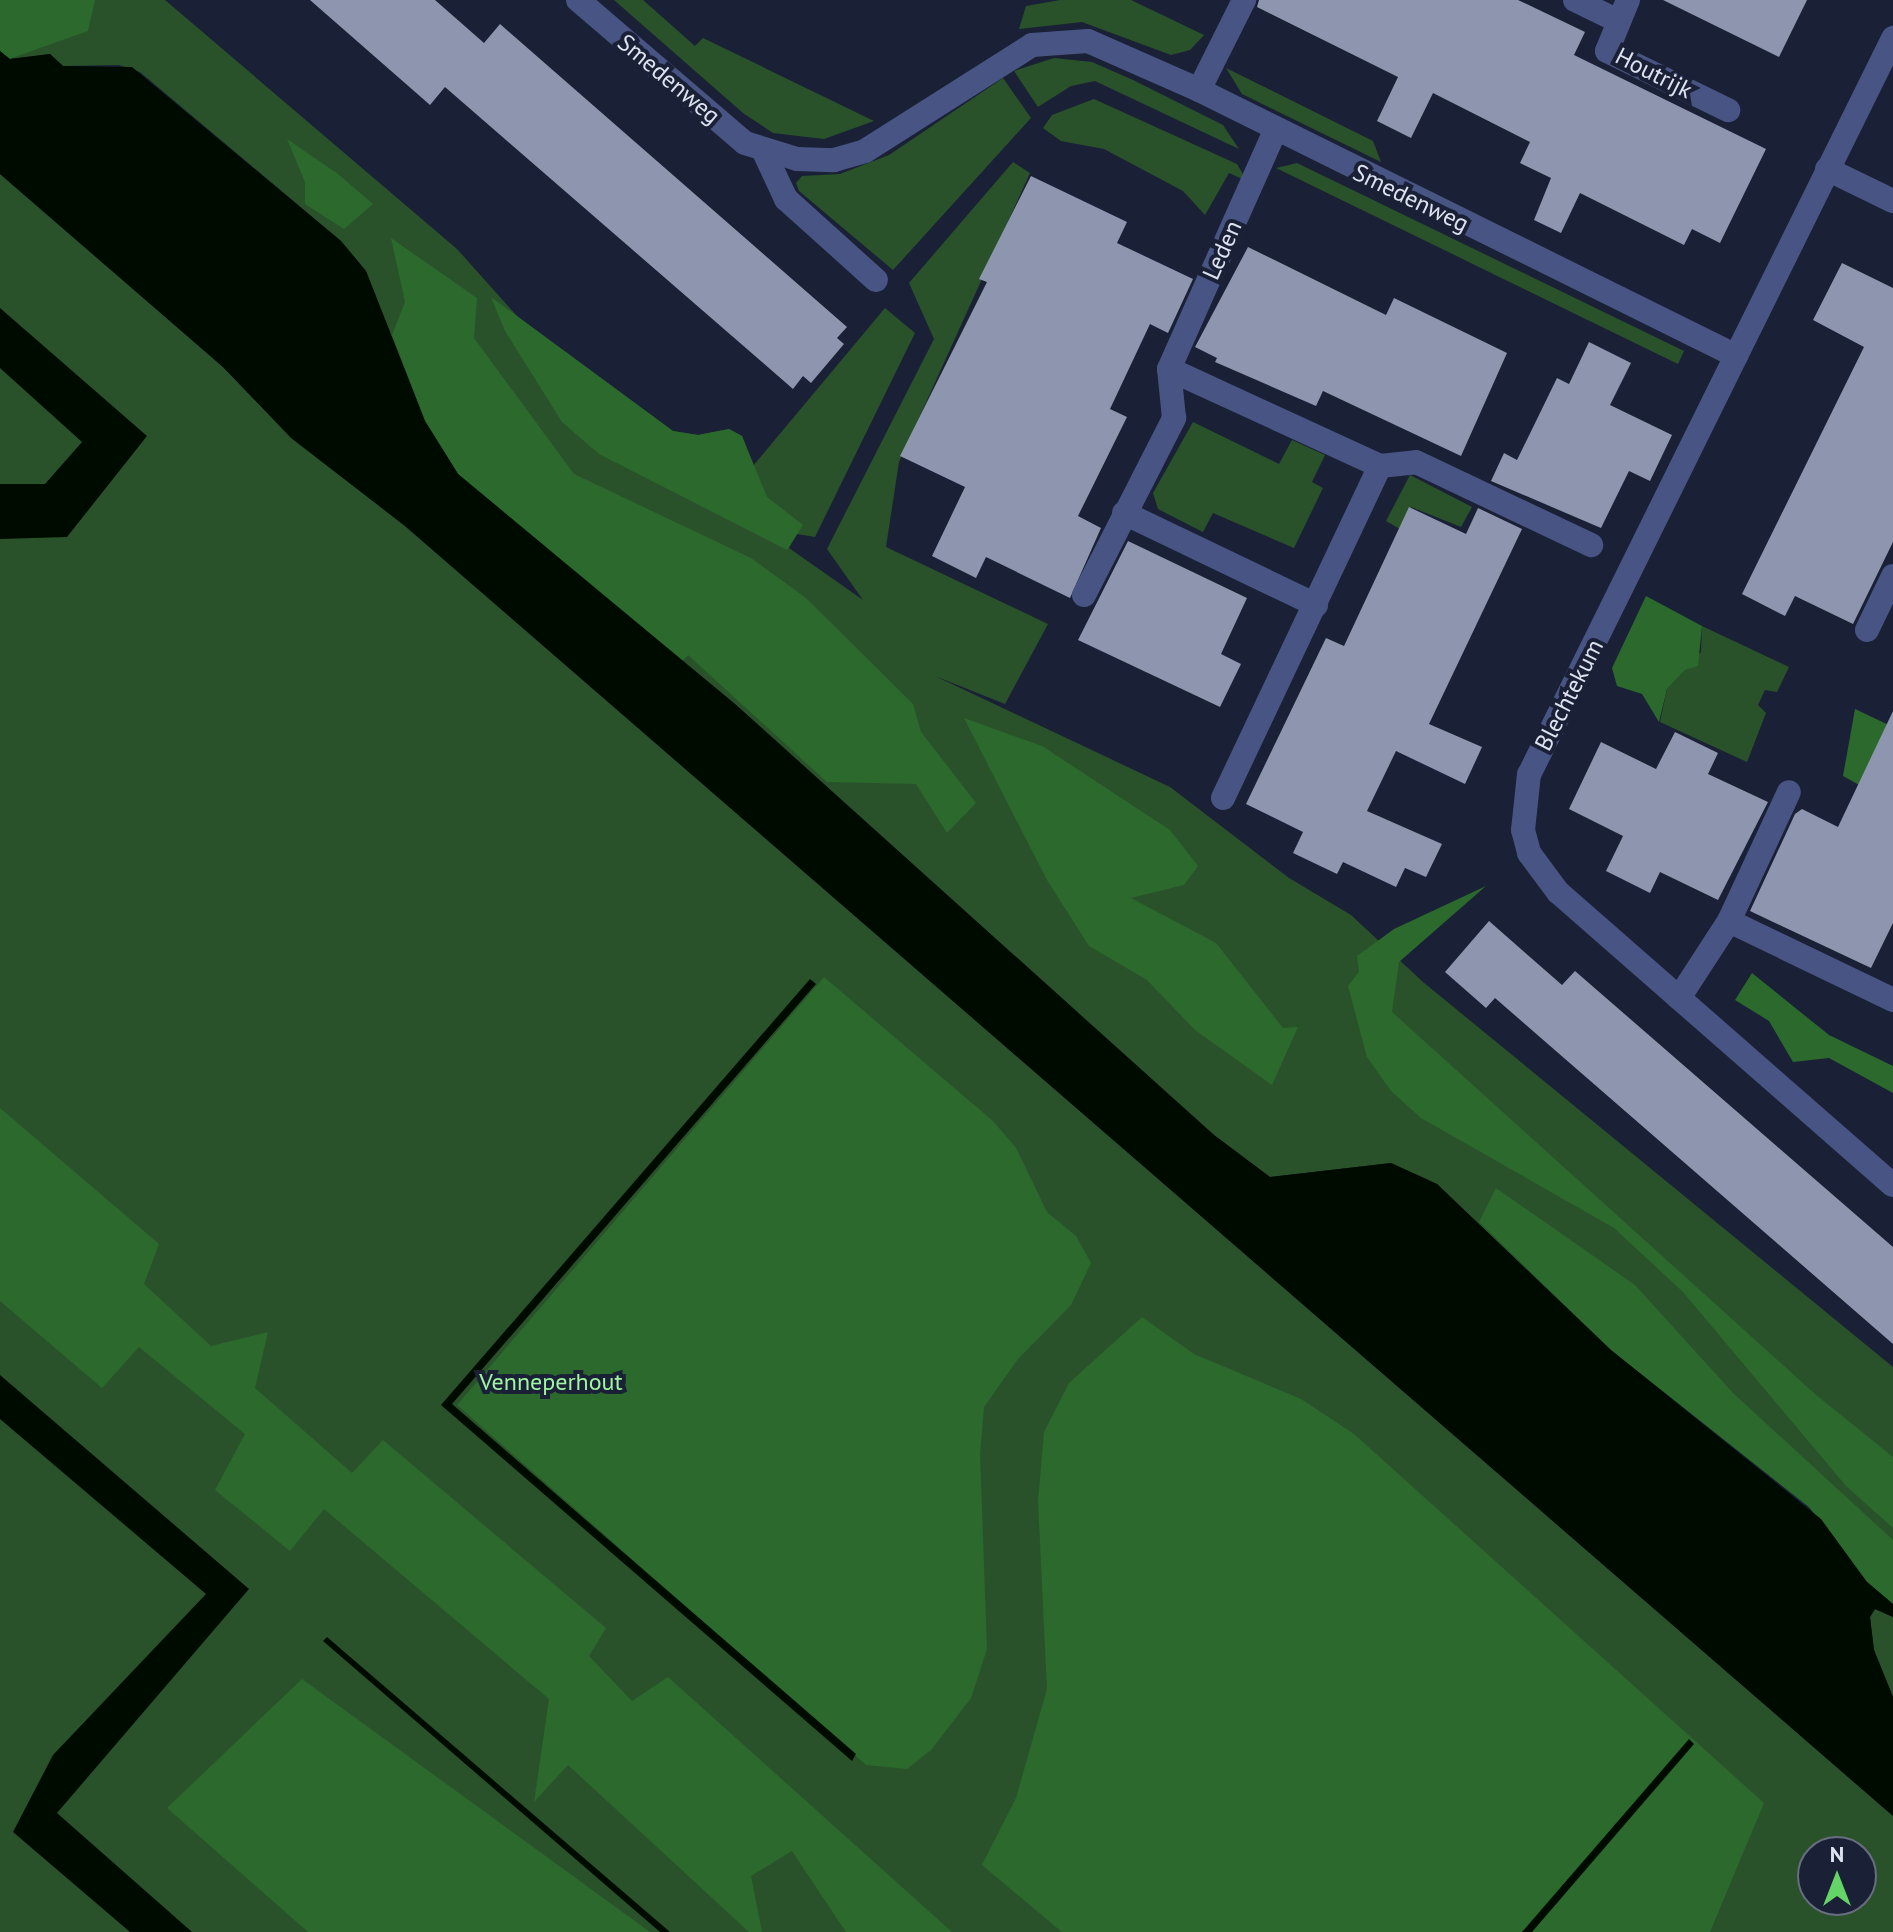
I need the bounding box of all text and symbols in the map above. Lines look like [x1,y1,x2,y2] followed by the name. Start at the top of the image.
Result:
[612,28,726,130] street label: Smedenweg
[1611,41,1697,105] street label: Houtrijk
[1349,158,1473,238] street label: Smedenweg
[1196,216,1248,284] street label: Leden
[1529,635,1609,755] street label: Blechtekum
[479,1368,623,1396] park label: Venneperhout
[1797,1836,1877,1916] north arrow
[1830,1840,1844,1868] text: N

